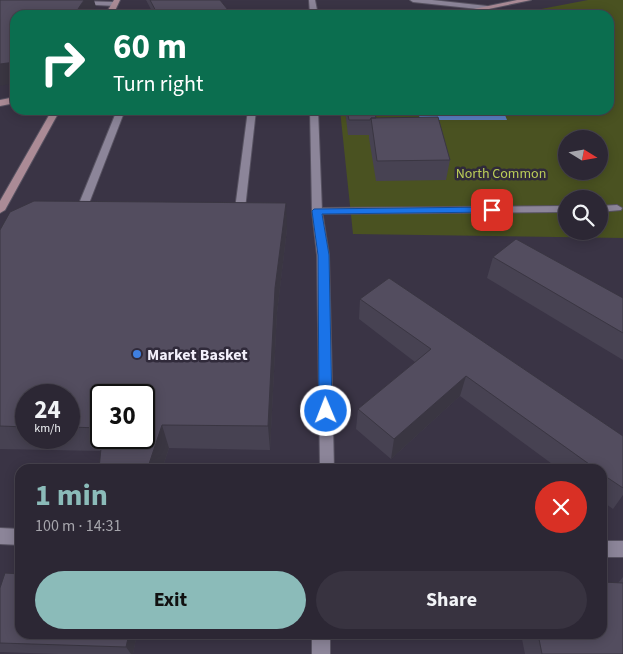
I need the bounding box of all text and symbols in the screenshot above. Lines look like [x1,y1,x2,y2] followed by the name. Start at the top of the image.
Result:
[113,22,187,72] text: 60 m
[30,30,95,95] icon: right
[113,68,203,100] text: Turn right
[558,130,608,180] north arrow
[558,130,608,240] map controls
[456,164,546,184] park label: North Common
[471,189,513,231] pin
[558,190,608,240] button: search
[478,196,506,224] icon: arrive
[147,344,248,366] place label: Market Basket
[131,348,143,360] marker: Market Basket
[90,384,155,449] speed limit sign: 30
[299,384,351,436] position arrow
[34,392,61,428] text: 24
[34,420,61,437] text: km/h
[35,474,108,517] text: 1 min
[535,481,587,533] button: close
[35,515,122,537] text: 100 m · 14:31
[35,571,306,629] button: Exit
[316,571,587,629] button: Share

